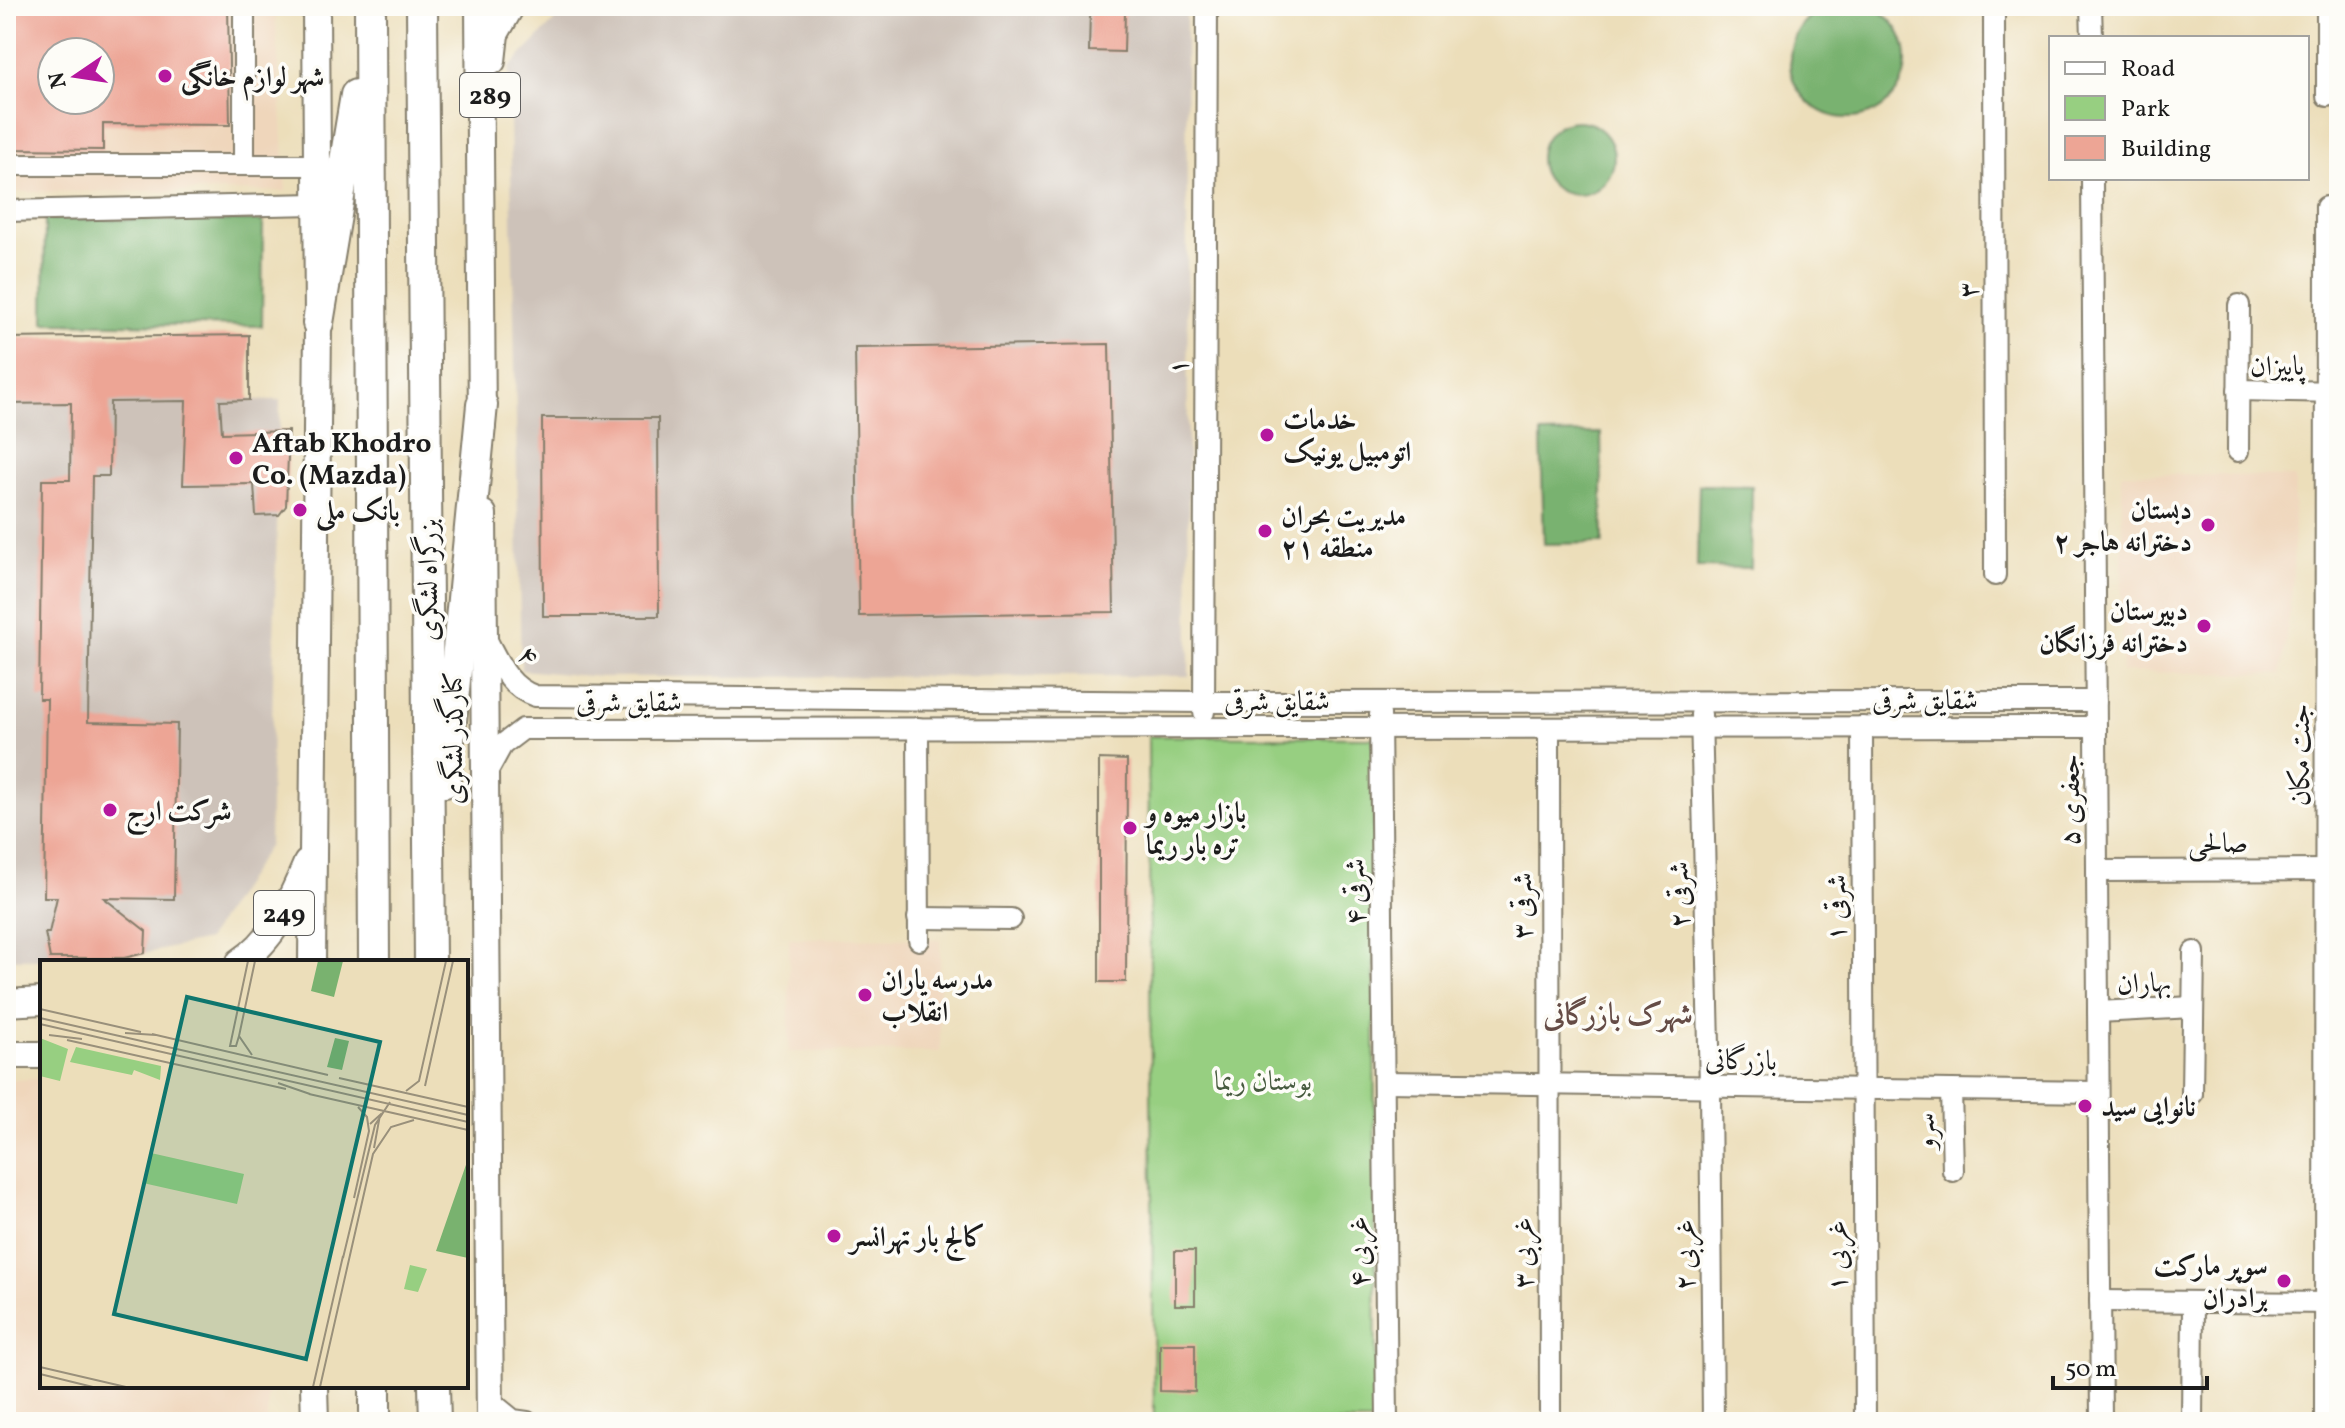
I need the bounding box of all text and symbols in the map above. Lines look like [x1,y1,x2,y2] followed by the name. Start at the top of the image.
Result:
[36,36,116,116] north arrow
[2049,36,2309,180] legend
[2121,53,2175,87] text: Road
[181,59,324,101] place label: شهر لوازم خانگی
[156,67,174,85] marker: شهر لوازم خانگی
[42,69,76,91] text: N
[460,73,520,117] road number: 289
[2121,93,2170,127] text: Park
[2121,133,2211,167] text: Building
[1950,282,1989,298] street label: ۳
[2249,347,2306,387] street label: پاییزان
[1160,359,1199,375] street label: ۱
[1283,402,1411,473] place label: خدمات اتومبیل یونیک
[252,425,432,496] place label: Aftab Khodro Co. (Mazda)
[1258,426,1276,444] marker: خدمات اتومبیل یونیک
[227,449,245,467] marker: Aftab Khodro Co. (Mazda)
[2054,492,2192,563] place label: دبستان دخترانه هاجر ۲
[315,493,400,532] place label: بانک ملی
[1281,498,1406,569] place label: مدیریت بحران منطقه ۲۱
[291,501,309,519] marker: بانک ملی
[2199,516,2217,534] marker: دبستان دخترانه هاجر ۲
[409,519,449,641] street label: بزرگراه لشگری
[1256,522,1274,540] marker: مدیریت بحران منطقه ۲۱
[2039,593,2188,664] place label: دبیرستان دخترانه فرزانگان
[2195,617,2213,635] marker: دبیرستان دخترانه فرزانگان
[506,639,548,674] street label: ۴
[433,672,474,804] street label: کنارگذر لشگری
[1872,682,1978,721] street label: شقایق شرقی
[1224,683,1330,722] street label: شقایق شرقی
[576,684,682,723] street label: شقایق شرقی
[2282,704,2321,806] street label: جنت مکان
[2052,754,2091,846] street label: جعفری ۵
[126,793,232,836] place label: شرکت ارج
[1143,795,1246,866] place label: بازار میوه و تره بار ریما
[101,801,119,819] marker: شرکت ارج
[1121,819,1139,837] marker: بازار میوه و تره بار ریما
[2188,825,2248,864] street label: صالحی
[1336,858,1377,926] street label: ۴ شرقی
[1660,861,1701,929] street label: ۲ شرقی
[1504,872,1543,940] street label: ۳ شرقی
[1818,874,1857,942] street label: ۱ شرقی
[254,891,314,935] road number: 249
[40,960,468,1388] inset map
[881,962,993,1033] place label: مدرسه یاران انقلاب
[2116,964,2172,1005] street label: بهاران
[856,986,874,1004] marker: مدرسه یاران انقلاب
[1542,995,1693,1037] district label: شهرک بازرگانی
[1705,1041,1777,1082] street label: بازرگانی
[1214,1063,1312,1102] park label: بوستان ریما
[2101,1089,2196,1128] place label: نانوایی سید
[2076,1097,2094,1115] marker: نانوایی سید
[1907,1112,1946,1152] street label: سرو
[1340,1216,1381,1288] street label: ۴ غربی
[1505,1217,1544,1289] street label: ۳ غربی
[847,1219,986,1261] place label: کالج بار تهرانسر
[1667,1219,1706,1291] street label: ۲ غربی
[1819,1220,1858,1292] street label: ۱ غربی
[825,1227,843,1245] marker: کالج بار تهرانسر
[2153,1248,2268,1319] place label: سوپر مارکت برادران
[2275,1272,2293,1290] marker: سوپر مارکت برادران
[2053,1340,2207,1390] scale bar
[2065,1353,2117,1387] text: 50 m

